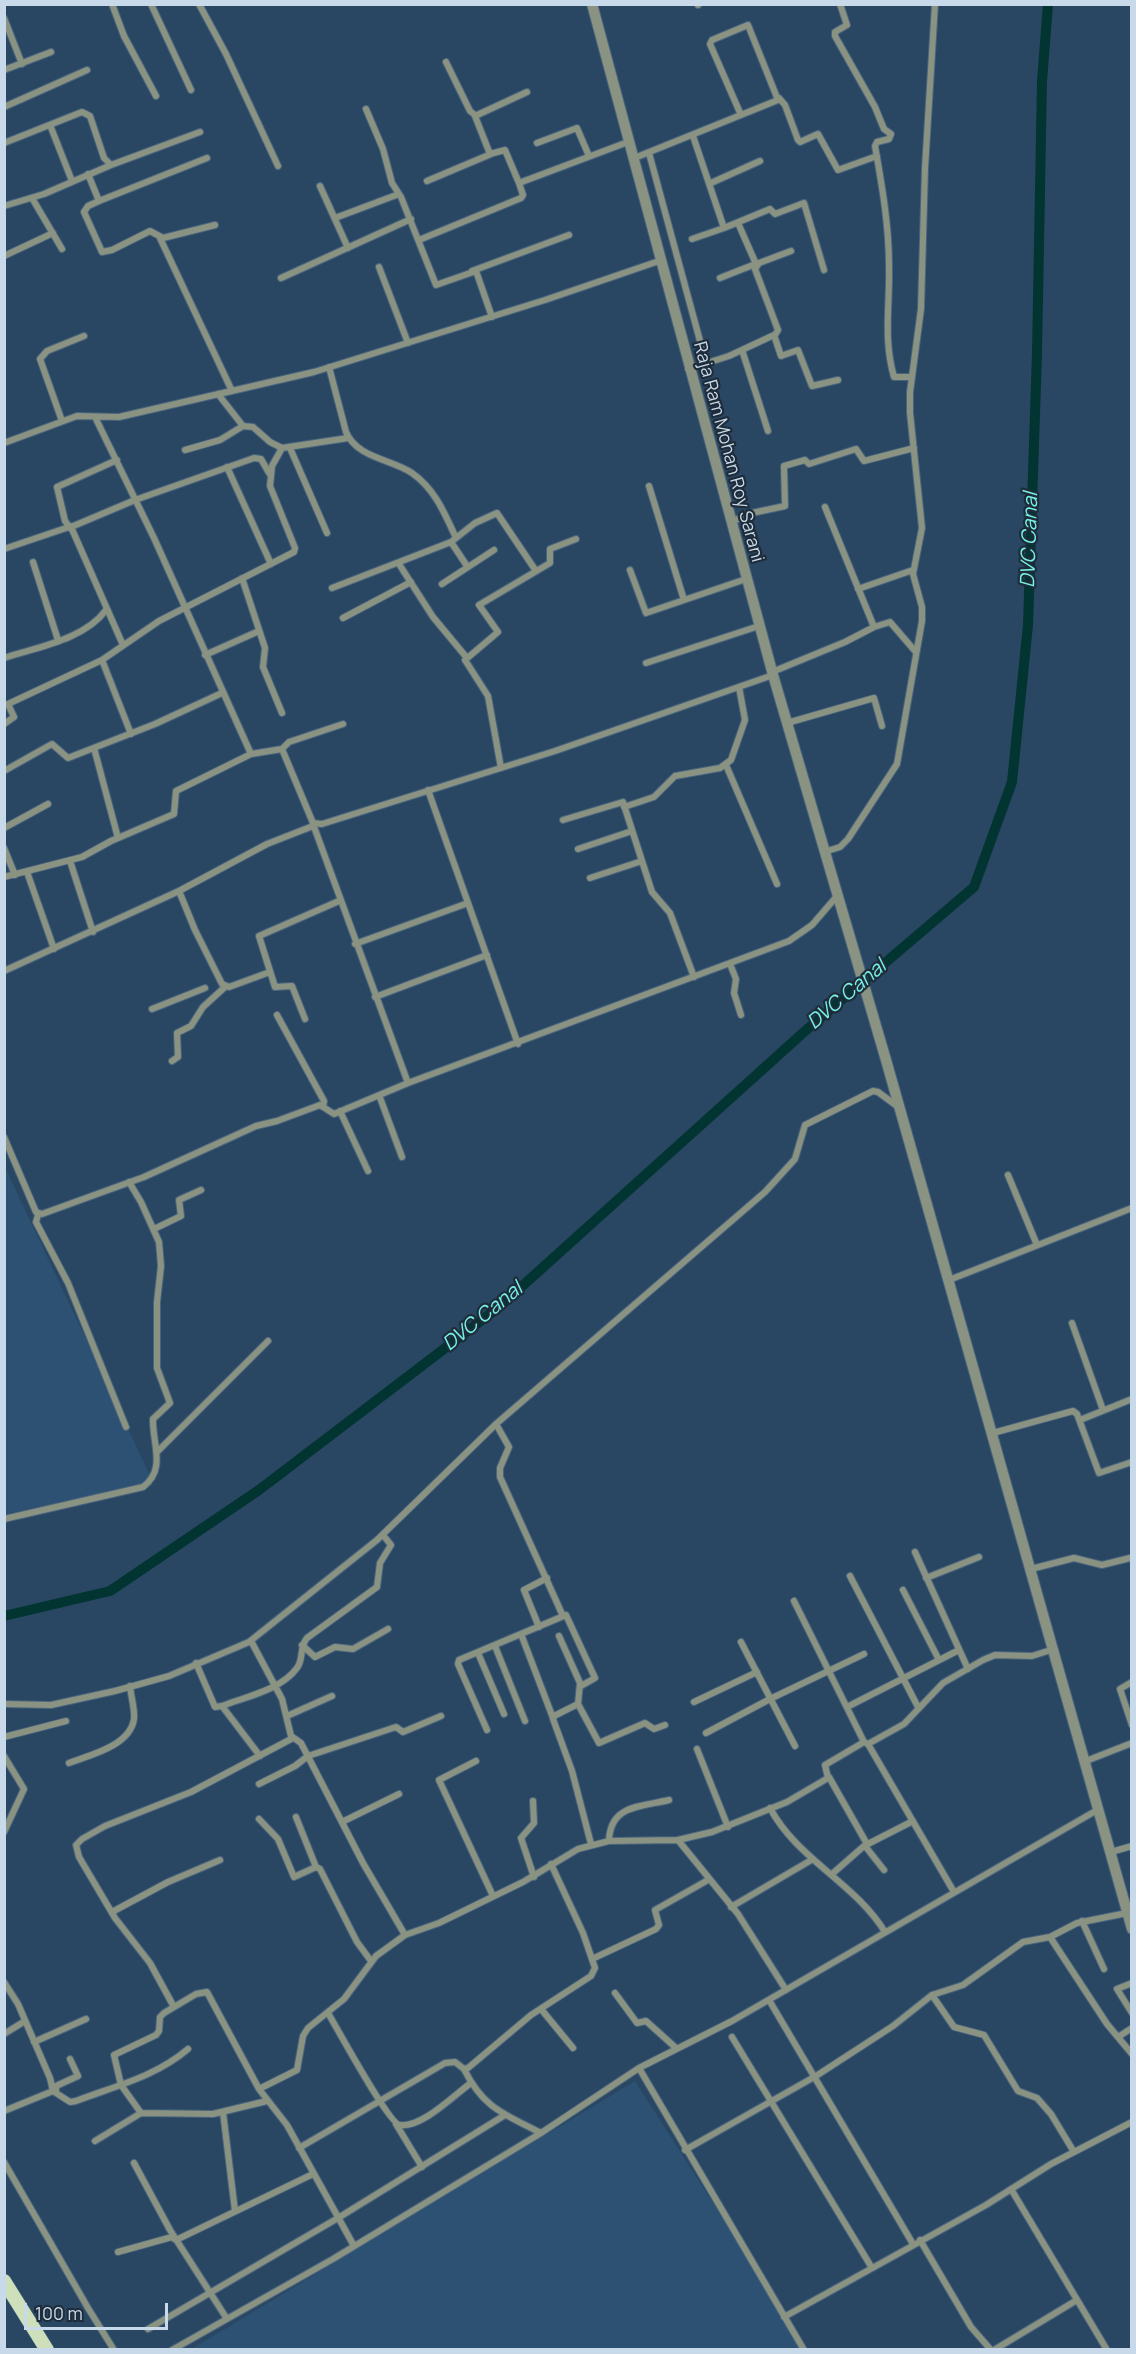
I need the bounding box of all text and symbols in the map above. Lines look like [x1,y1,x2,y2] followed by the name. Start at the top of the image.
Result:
[688,339,768,565] street label: Raja Ram Mohan Roy Sarani
[1016,492,1044,588] water label: DVC Canal
[803,955,891,1035] water label: DVC Canal
[438,1278,528,1356] water label: DVC Canal
[27,2291,171,2329] scale bar
[35,2301,83,2325] text: 100 m

